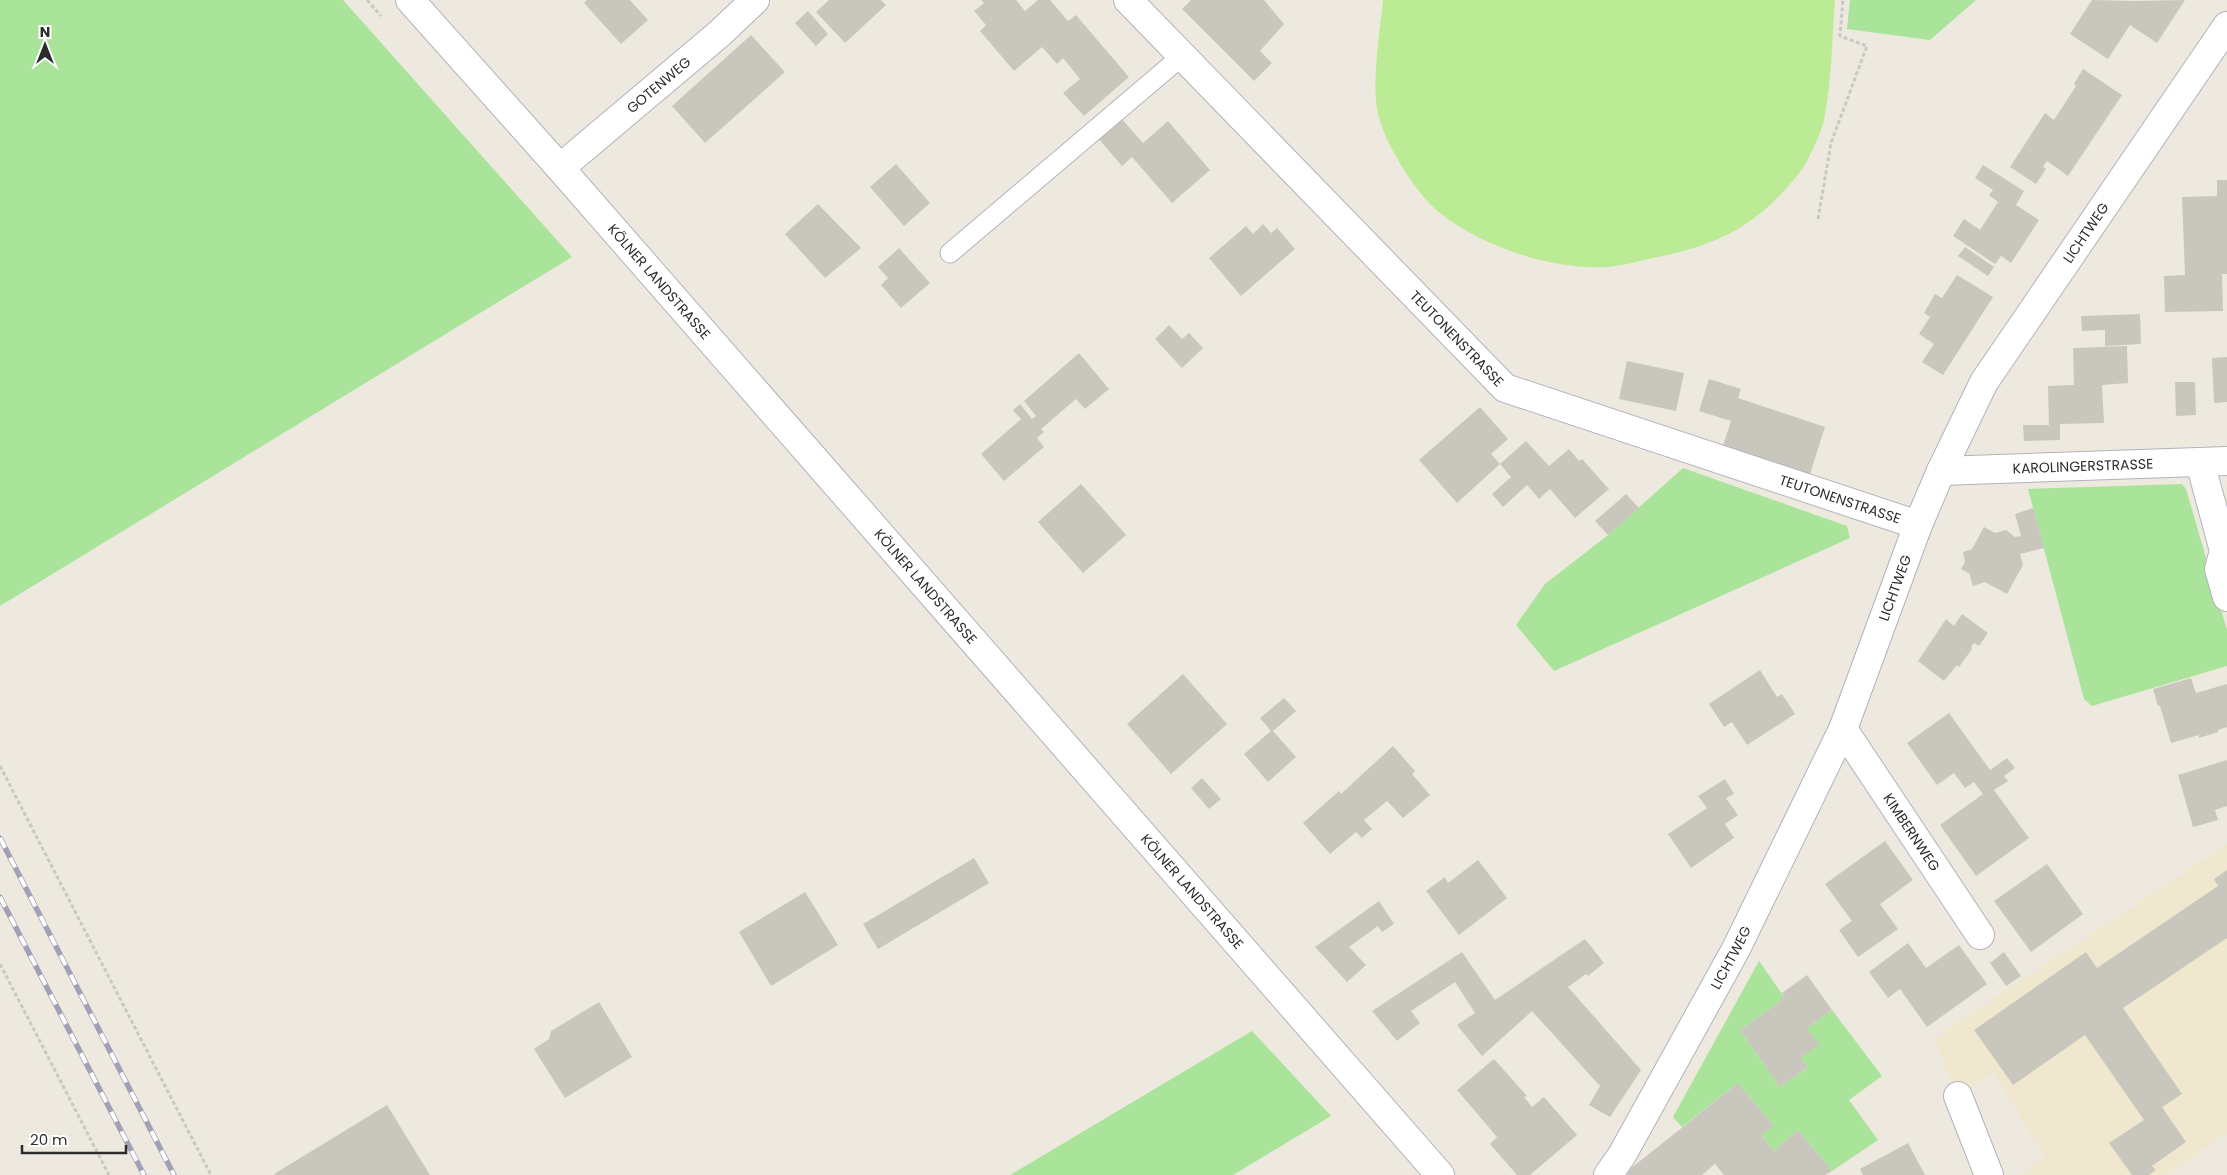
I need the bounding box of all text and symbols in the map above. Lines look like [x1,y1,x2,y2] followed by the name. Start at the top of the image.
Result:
[20,20,70,70] north arrow
[40,22,50,42] text: N
[622,52,695,118] street label: GOTENWEG
[2058,198,2114,267] street label: LICHTWEG
[603,219,715,344] street label: KÖLNER LANDSTRASSE
[1405,286,1508,391] street label: TEUTONENSTRASSE
[2012,454,2154,478] street label: KAROLINGERSTRASSE
[1777,470,1904,529] street label: TEUTONENSTRASSE
[870,524,982,649] street label: KÖLNER LANDSTRASSE
[1874,552,1916,624] street label: LICHTWEG
[1878,789,1945,875] street label: KIMBERNWEG
[1136,829,1248,954] street label: KÖLNER LANDSTRASSE
[1706,922,1756,993] street label: LICHTWEG
[22,1122,126,1154] scale bar
[30,1129,68,1150] text: 20 m

